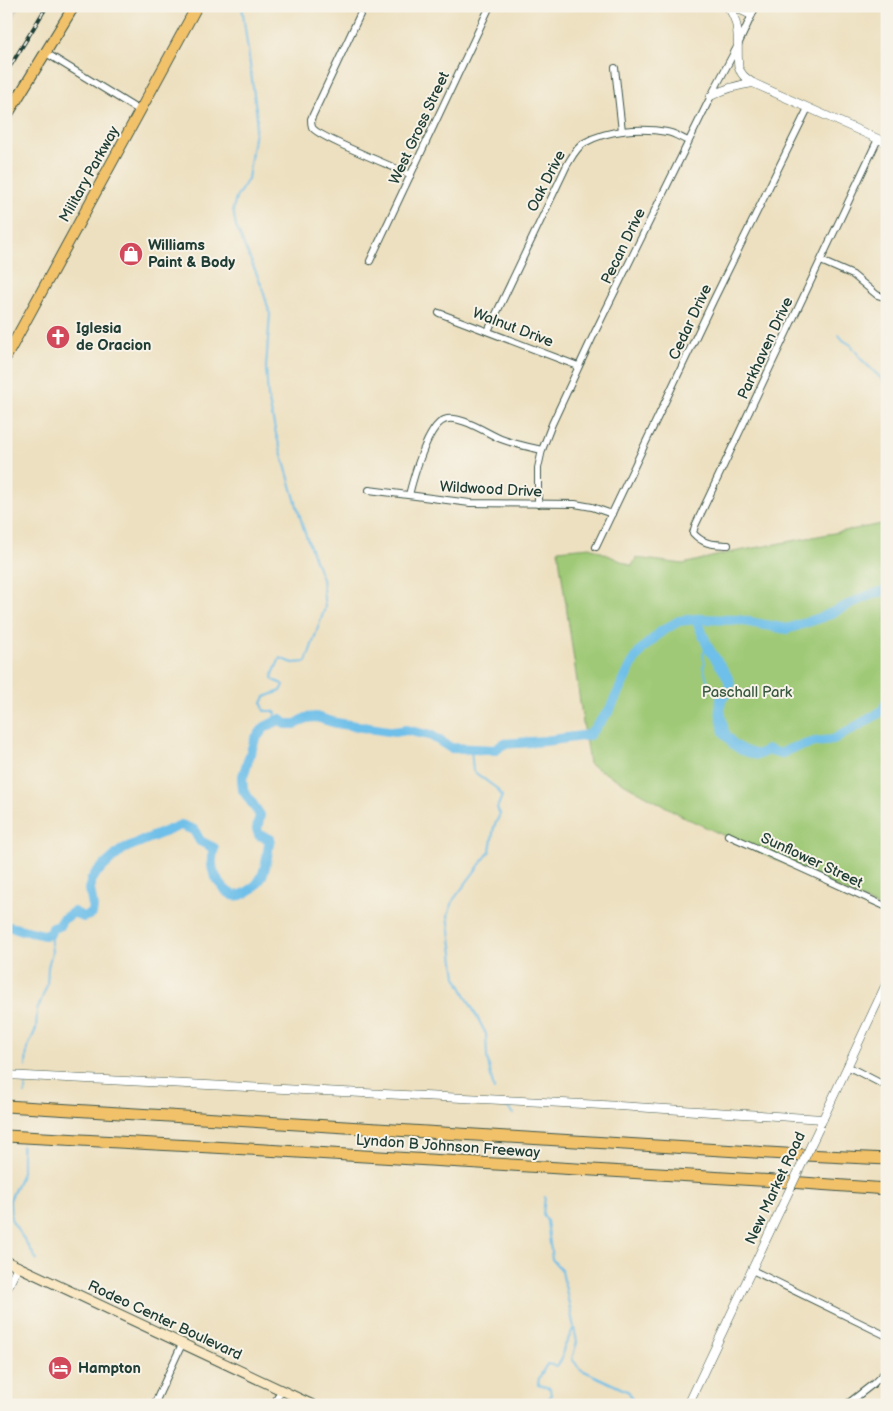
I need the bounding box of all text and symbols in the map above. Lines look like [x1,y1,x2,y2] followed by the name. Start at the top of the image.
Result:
[385,68,454,188] street label: West Gross Street
[55,123,124,226] street label: Military Parkway
[523,147,570,215] street label: Oak Drive
[597,205,650,287] street label: Pecan Drive
[148,236,235,272] place label: Williams Paint & Body
[118,241,144,267] shop icon: Williams Paint & Body
[665,281,716,363] street label: Cedar Drive
[733,294,797,402] street label: Parkhaven Drive
[470,303,556,352] street label: Walnut Drive
[76,319,151,355] place label: Iglesia de Oracion
[45,324,71,350] church icon: Iglesia de Oracion
[439,477,543,502] street label: Wildwood Drive
[702,683,793,702] park label: Paschall Park
[758,828,866,893] street label: Sunflower Street
[741,1129,810,1248] street label: New Market Road
[355,1131,541,1162] street label: Lyndon B Johnson Freeway
[85,1276,245,1365] street label: Rodeo Center Boulevard
[47,1355,73,1381] hotel icon: Hampton
[78,1359,141,1378] place label: Hampton

